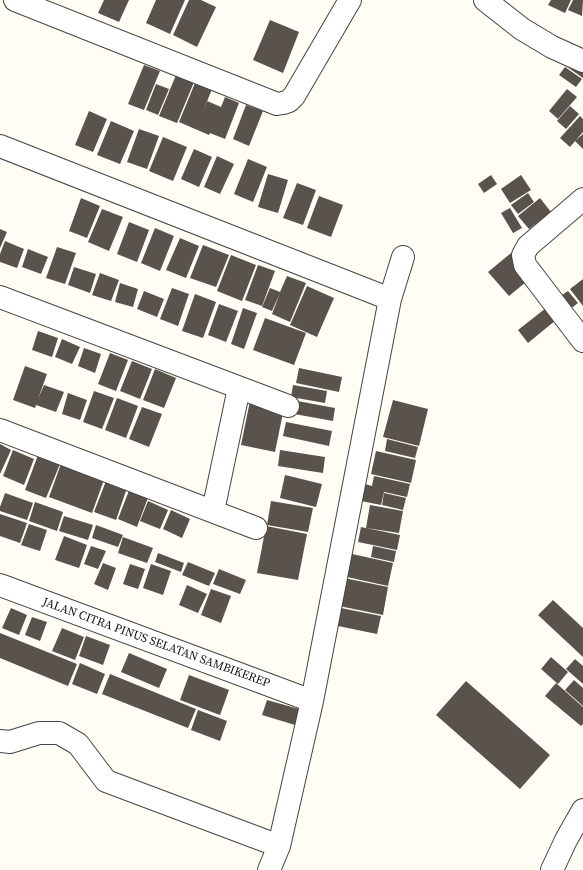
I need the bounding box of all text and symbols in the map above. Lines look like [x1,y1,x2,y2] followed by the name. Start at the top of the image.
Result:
[40,595,272,691] street label: JALAN CITRA PINUS SELATAN SAMBIKEREP

